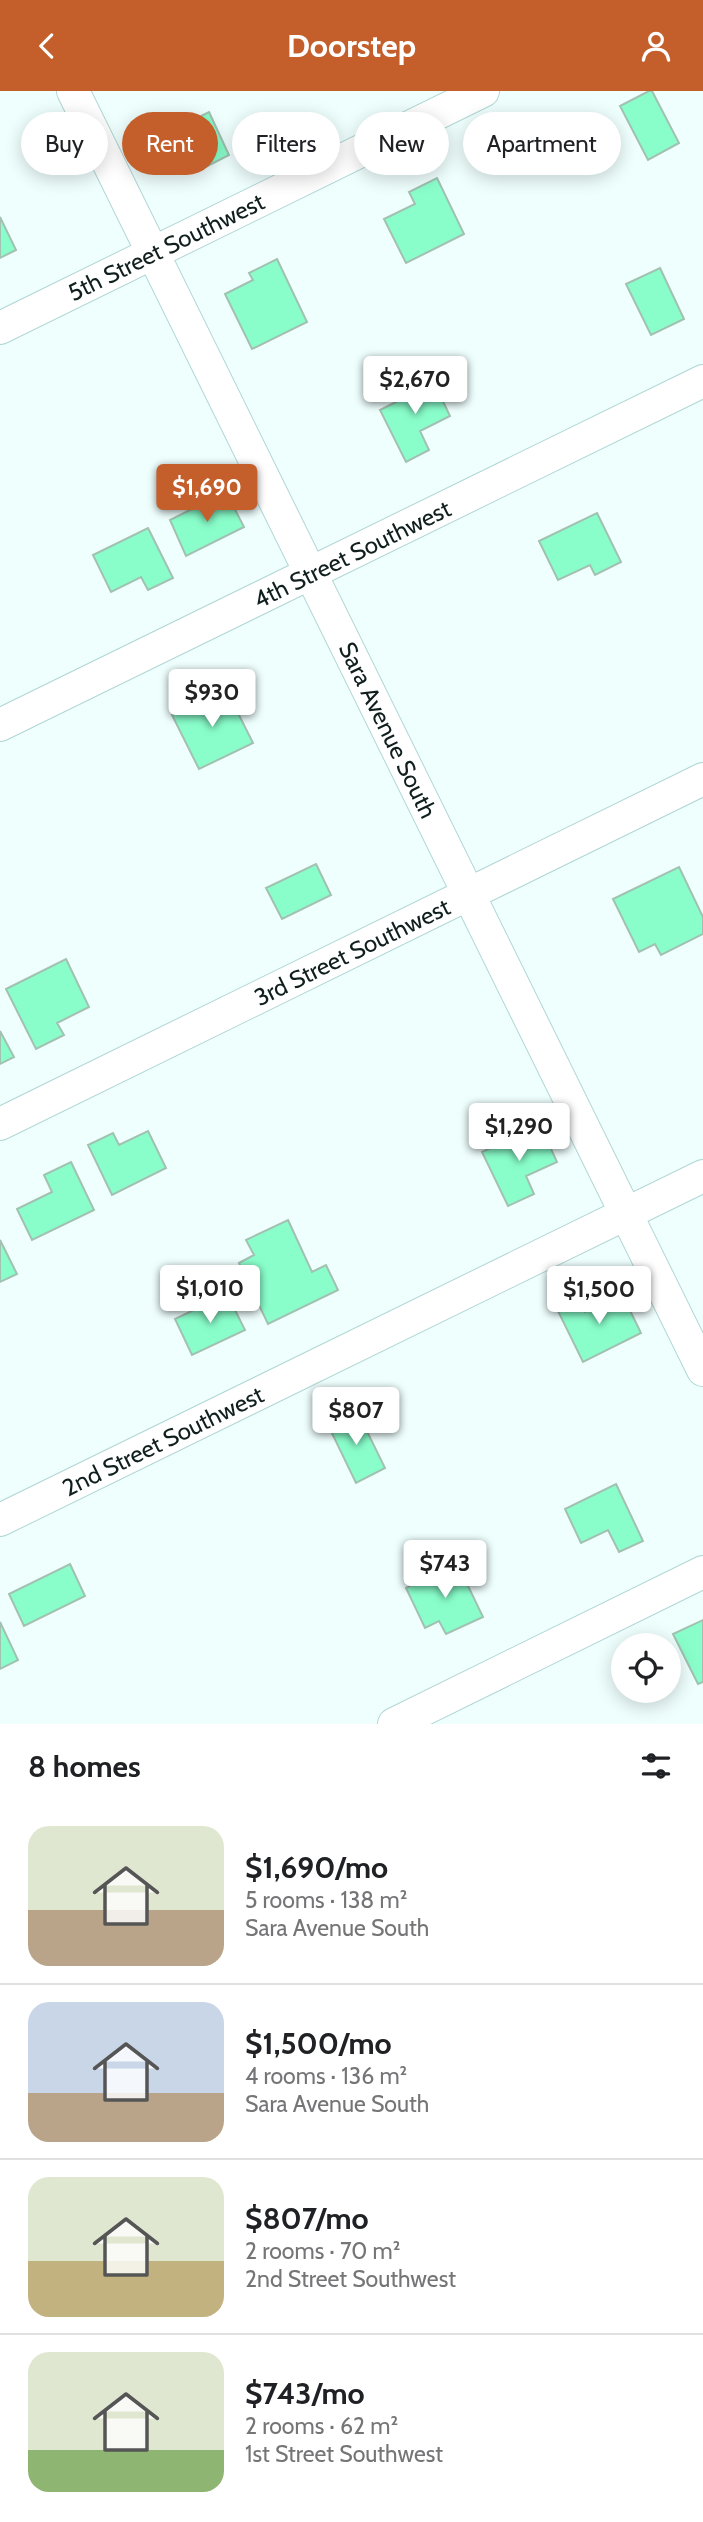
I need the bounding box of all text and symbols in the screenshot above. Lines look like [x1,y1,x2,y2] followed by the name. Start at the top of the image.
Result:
[287,26,416,65] text: Doorstep
[28,27,66,65] icon: back
[637,27,675,65] icon: person
[21,112,108,175] chip: Buy
[122,112,218,175] chip: Rent
[232,112,340,175] chip: Filters
[354,112,449,175] chip: New
[463,112,621,175] chip: Apartment
[63,187,269,307] street label: 5th Street Southwest
[358,357,472,416] pin: $2,670
[379,365,451,393] text: $2,670
[150,465,264,524] pin: $1,690
[172,473,242,501] text: $1,690
[249,494,455,614] street label: 4th Street Southwest
[333,637,443,823] street label: Sara Avenue South
[171,669,253,729] pin: $930
[185,678,239,706] text: $930
[249,892,455,1012] street label: 3rd Street Southwest
[462,1103,576,1163] pin: $1,290
[485,1112,553,1140] text: $1,290
[153,1265,267,1325] pin: $1,010
[542,1267,656,1326] pin: $1,500
[176,1274,244,1302] text: $1,010
[563,1275,635,1303] text: $1,500
[58,1380,268,1502] street label: 2nd Street Southwest
[315,1387,397,1447] pin: $807
[328,1396,384,1424] text: $807
[404,1541,486,1600] pin: $743
[420,1549,471,1577] text: $743
[611,1633,681,1703] map controls
[611,1633,681,1703] button: locate
[637,1747,675,1785] icon: filters
[28,1748,141,1785] text: 8 homes
[245,1849,388,1886] text: $1,690/mo
[84,1854,168,1938] icon: home
[245,1886,407,1914] text: 5 rooms · 138 m²
[245,1914,429,1942] text: Sara Avenue South
[245,2025,392,2062] text: $1,500/mo
[84,2030,168,2114] icon: home
[245,2062,407,2090] text: 4 rooms · 136 m²
[245,2090,429,2118] text: Sara Avenue South
[245,2200,369,2237] text: $807/mo
[84,2205,168,2289] icon: home
[245,2237,400,2265] text: 2 rooms · 70 m²
[245,2265,456,2293] text: 2nd Street Southwest
[245,2375,365,2412] text: $743/mo
[84,2380,168,2464] icon: home
[245,2412,398,2440] text: 2 rooms · 62 m²
[245,2440,443,2468] text: 1st Street Southwest

